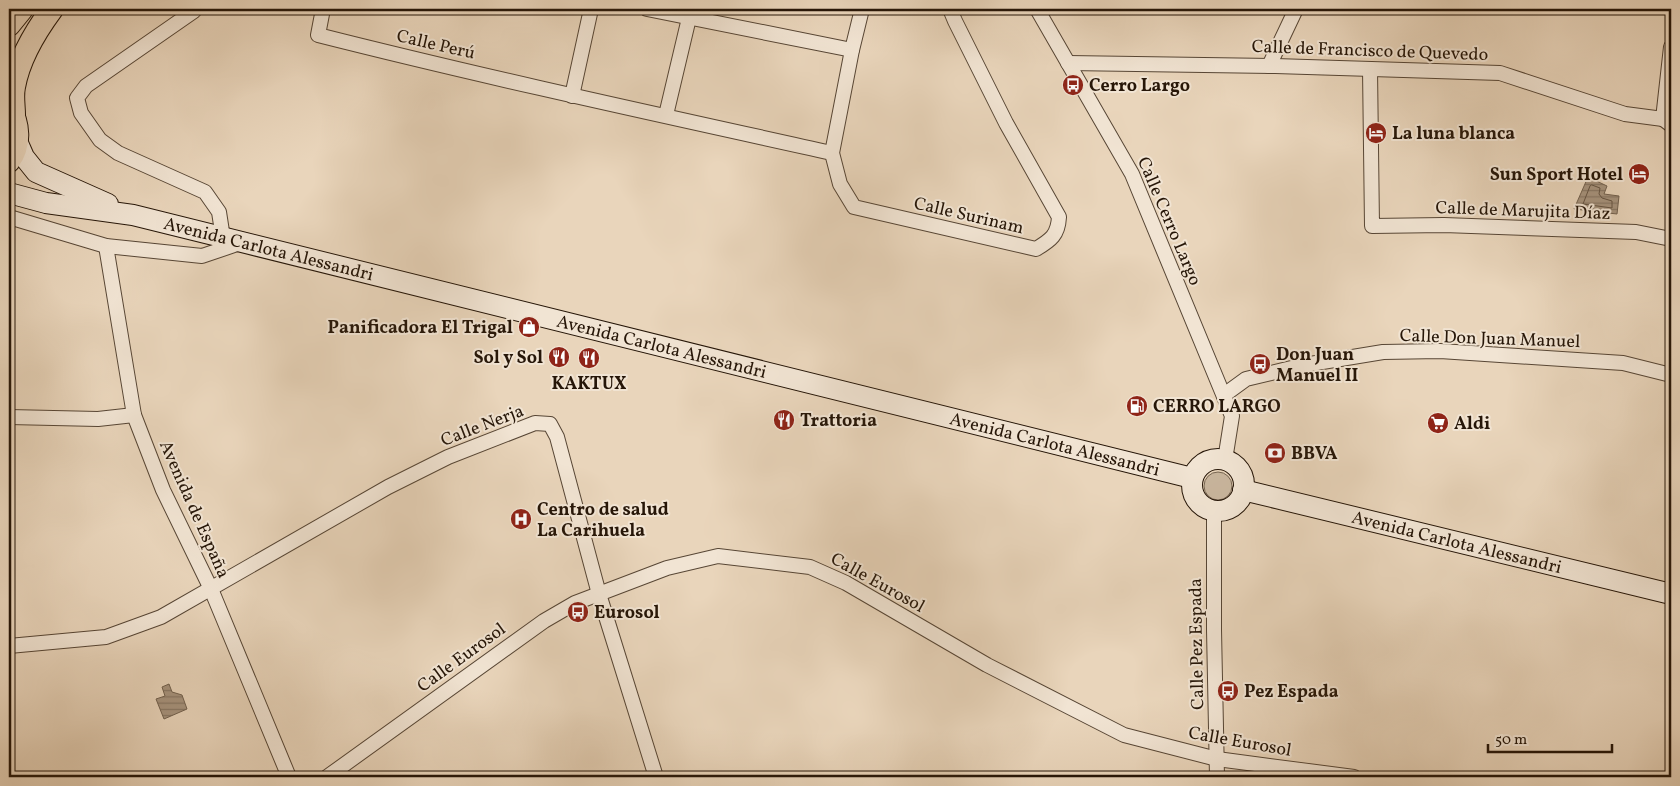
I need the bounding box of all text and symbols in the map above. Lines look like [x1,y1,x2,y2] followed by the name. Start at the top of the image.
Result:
[394,24,477,67] street label: Calle Perú
[1251,35,1489,68] street label: Calle de Francisco de Quevedo
[1061,73,1085,97] bus stop icon: Cerro Largo
[1089,74,1190,99] place label: Cerro Largo
[1364,121,1388,145] hotel icon: La luna blanca
[1392,122,1515,147] place label: La luna blanca
[1130,153,1207,290] street label: Calle Cerro Largo
[1627,162,1651,186] hotel icon: Sun Sport Hotel
[1490,163,1623,188] place label: Sun Sport Hotel
[911,192,1026,241] street label: Calle Surinam
[1435,196,1611,227] street label: Calle de Marujita Díaz
[161,212,376,288] street label: Avenida Carlota Alessandri
[554,310,769,386] street label: Avenida Carlota Alessandri
[517,315,541,339] shop icon: Panificadora El Trigal
[327,316,513,341] place label: Panificadora El Trigal
[1399,324,1581,355] street label: Calle Don Juan Manuel
[1276,343,1359,389] place label: Don Juan Manuel II
[547,345,571,369] restaurant icon: Sol y Sol
[473,346,543,371] place label: Sol y Sol
[577,346,601,370] restaurant icon: KAKTUX
[1248,352,1272,376] bus stop icon: Don Juan Manuel II
[551,372,627,397] place label: KAKTUX
[1125,394,1149,418] fuel station icon: CERRO LARGO
[1153,395,1281,420] place label: CERRO LARGO
[437,399,528,454] street label: Calle Nerja
[947,407,1162,483] street label: Avenida Carlota Alessandri
[772,408,796,432] restaurant icon: Trattoria
[800,409,877,434] place label: Trattoria
[1426,411,1450,435] supermarket icon: Aldi
[1454,412,1490,437] place label: Aldi
[152,437,235,582] street label: Avenida de España
[1263,441,1287,465] bank icon: BBVA
[1291,442,1338,467] place label: BBVA
[537,498,669,544] place label: Centro de salud La Carihuela
[1349,506,1564,581] street label: Avenida Carlota Alessandri
[509,507,533,531] hospital icon: Centro de salud La Carihuela
[826,547,929,620] street label: Calle Eurosol
[1184,578,1211,710] street label: Calle Pez Espada
[566,600,590,624] bus stop icon: Eurosol
[594,601,660,626] place label: Eurosol
[412,617,511,699] street label: Calle Eurosol
[1216,679,1240,703] bus stop icon: Pez Espada
[1244,680,1339,705] place label: Pez Espada
[1186,721,1293,764] street label: Calle Eurosol
[1488,721,1611,753] scale bar
[1495,730,1527,751] text: 50 m

